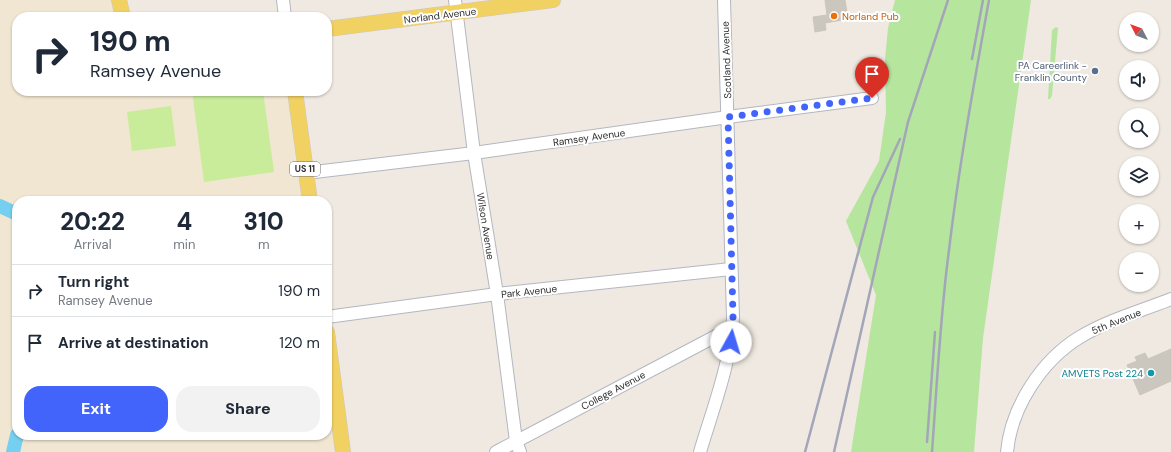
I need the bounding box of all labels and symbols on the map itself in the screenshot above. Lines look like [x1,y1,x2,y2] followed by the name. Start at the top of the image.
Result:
[403,5,477,26] street label: Norland Avenue
[842,10,899,23] place label: Norland Pub
[829,11,839,21] marker: Norland Pub
[1119,12,1159,52] north arrow
[719,21,734,99] street label: Scotland Avenue
[855,57,889,98] pin
[1015,59,1087,84] place label: PA Careerlink - Franklin County
[1090,66,1100,76] marker: PA Careerlink - Franklin County
[552,126,626,149] street label: Ramsey Avenue
[290,162,320,176] road number: US 11
[474,192,497,261] street label: Wilson Avenue
[500,282,558,301] street label: Park Avenue
[1089,306,1143,337] street label: 5th Avenue
[710,321,752,363] position arrow
[1061,367,1143,380] place label: AMVETS Post 224
[579,368,648,413] street label: College Avenue
[1146,368,1156,378] marker: AMVETS Post 224

